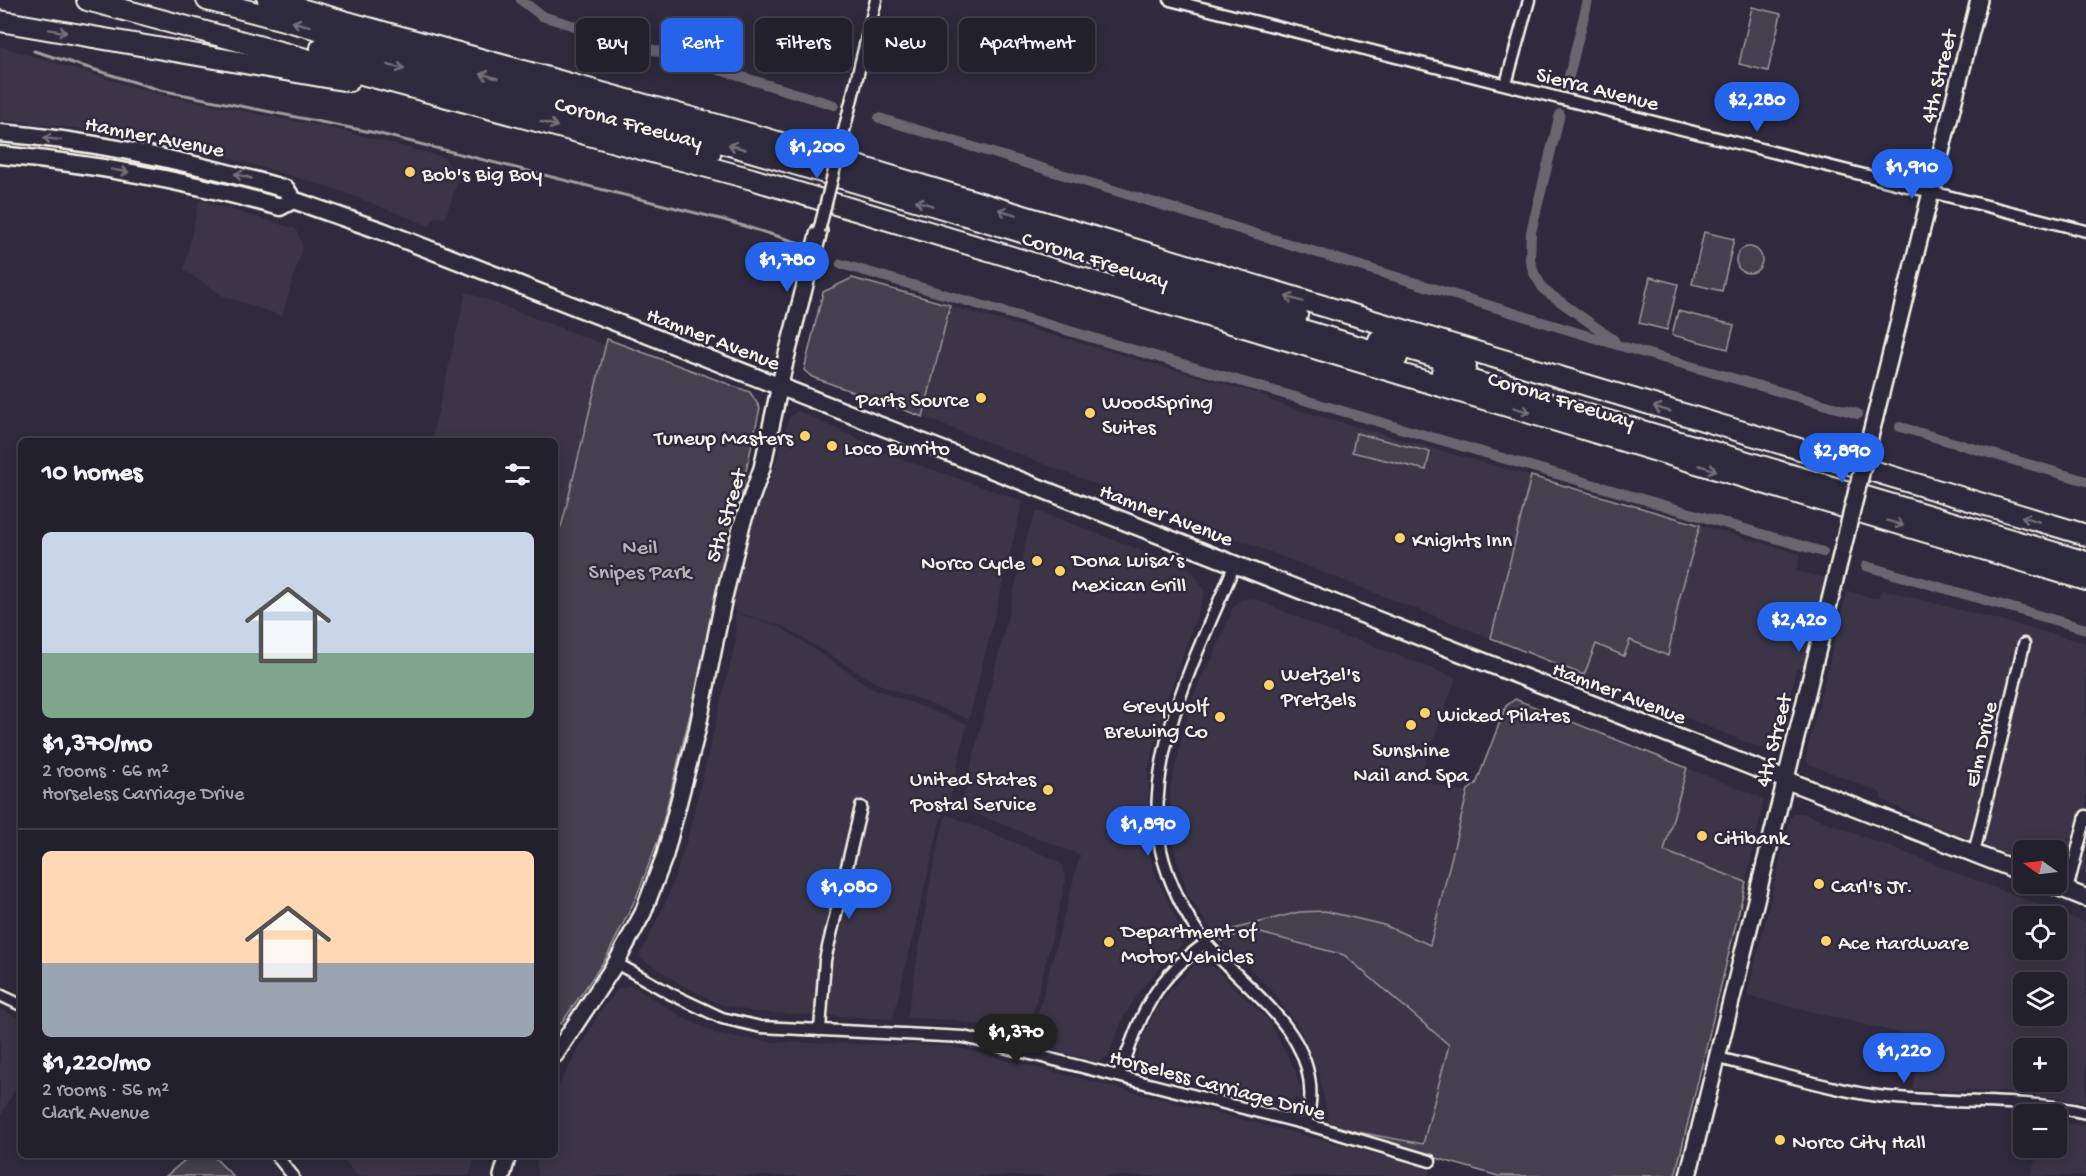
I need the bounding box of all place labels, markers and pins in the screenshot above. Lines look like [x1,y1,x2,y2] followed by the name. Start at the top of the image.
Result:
[1708,82,1806,133] pin: $2,280
[768,129,866,180] pin: $1,200
[1863,149,1961,200] pin: $1,910
[421,163,543,189] place label: Bob's Big Boy
[403,165,417,179] marker: Bob's Big Boy
[738,242,836,293] pin: $1,780
[855,389,970,415] place label: Parts Source
[974,391,988,405] marker: Parts Source
[1102,391,1213,442] place label: WoodSpring Suites
[1083,406,1097,420] marker: WoodSpring Suites
[652,427,794,453] place label: Tuneup Masters
[798,429,812,443] marker: Tuneup Masters
[1793,433,1891,484] pin: $2,890
[844,437,950,463] place label: Loco Burrito
[825,439,839,453] marker: Loco Burrito
[1412,529,1513,555] place label: Knights Inn
[1393,531,1407,545] marker: Knights Inn
[1070,549,1187,600] place label: Dona Luisa’s Mexican Grill
[921,552,1026,578] place label: Norco Cycle
[1030,554,1044,568] marker: Norco Cycle
[1053,564,1067,578] marker: Dona Luisa’s Mexican Grill
[1750,602,1848,653] pin: $2,420
[1280,663,1361,714] place label: Wetzel's Pretzels
[1262,678,1276,692] marker: Wetzel's Pretzels
[1103,695,1210,746] place label: GreyWolf Brewing Co
[1437,704,1571,730] place label: Wicked Pilates
[1418,706,1432,720] marker: Wicked Pilates
[1213,710,1227,724] marker: GreyWolf Brewing Co
[1404,718,1418,732] marker: Sunshine Nail and Spa
[1353,739,1469,790] place label: Sunshine Nail and Spa
[909,768,1037,819] place label: United States Postal Service
[1041,783,1055,797] marker: United States Postal Service
[1099,806,1197,857] pin: $1,890
[1714,827,1791,853] place label: Citibank
[1695,829,1709,843] marker: Citibank
[800,869,898,920] pin: $1,080
[1831,875,1913,901] place label: Carl's Jr.
[1812,877,1826,891] marker: Carl's Jr.
[1119,920,1259,971] place label: Department of Motor Vehicles
[1838,932,1970,958] place label: Ace Hardware
[1819,934,1833,948] marker: Ace Hardware
[1102,935,1116,949] marker: Department of Motor Vehicles
[967,1014,1065,1065] pin: $1,370
[1855,1033,1953,1084] pin: $1,220
[1792,1131,1926,1157] place label: Norco City Hall
[1773,1133,1787,1147] marker: Norco City Hall

